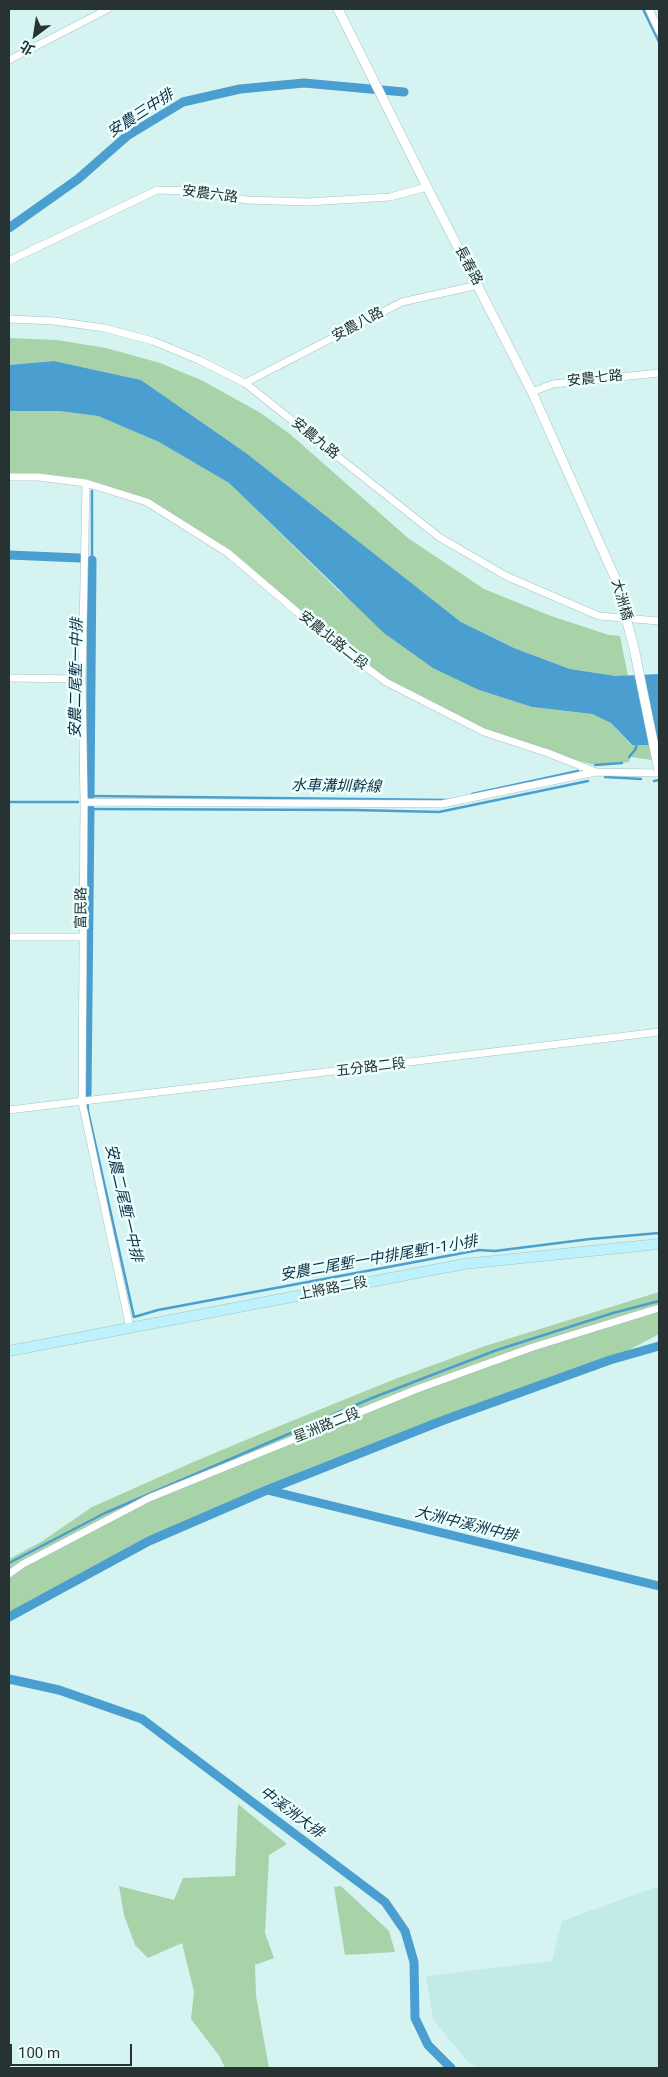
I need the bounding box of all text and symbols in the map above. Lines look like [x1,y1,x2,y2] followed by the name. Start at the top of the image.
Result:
[10,10,60,60] north arrow
[17,37,37,58] text: 北
[105,86,177,142] water label: 安農三中排
[181,183,239,207] street label: 安農六路
[451,244,485,288] street label: 長春路
[329,304,387,346] street label: 安農八路
[566,368,624,390] street label: 安農七路
[288,415,342,463] street label: 安農九路
[607,577,635,623] street label: 大洲橋
[295,608,371,674] street label: 安農北路二段
[67,618,87,738] water label: 安農二尾塹一中排
[291,777,381,797] water label: 水車溝圳幹線
[73,887,91,929] street label: 富民路
[335,1055,407,1081] street label: 五分路二段
[101,1143,145,1263] water label: 安農二尾塹一中排
[279,1233,479,1285] water label: 安農二尾塹一中排尾塹1-1小排
[297,1274,369,1304] street label: 上將路二段
[291,1405,363,1447] street label: 星洲路二段
[413,1504,519,1546] water label: 大洲中溪洲中排
[256,1783,326,1843] water label: 中溪洲大排
[12,2034,135,2066] scale bar
[18,2044,60,2062] text: 100 m

